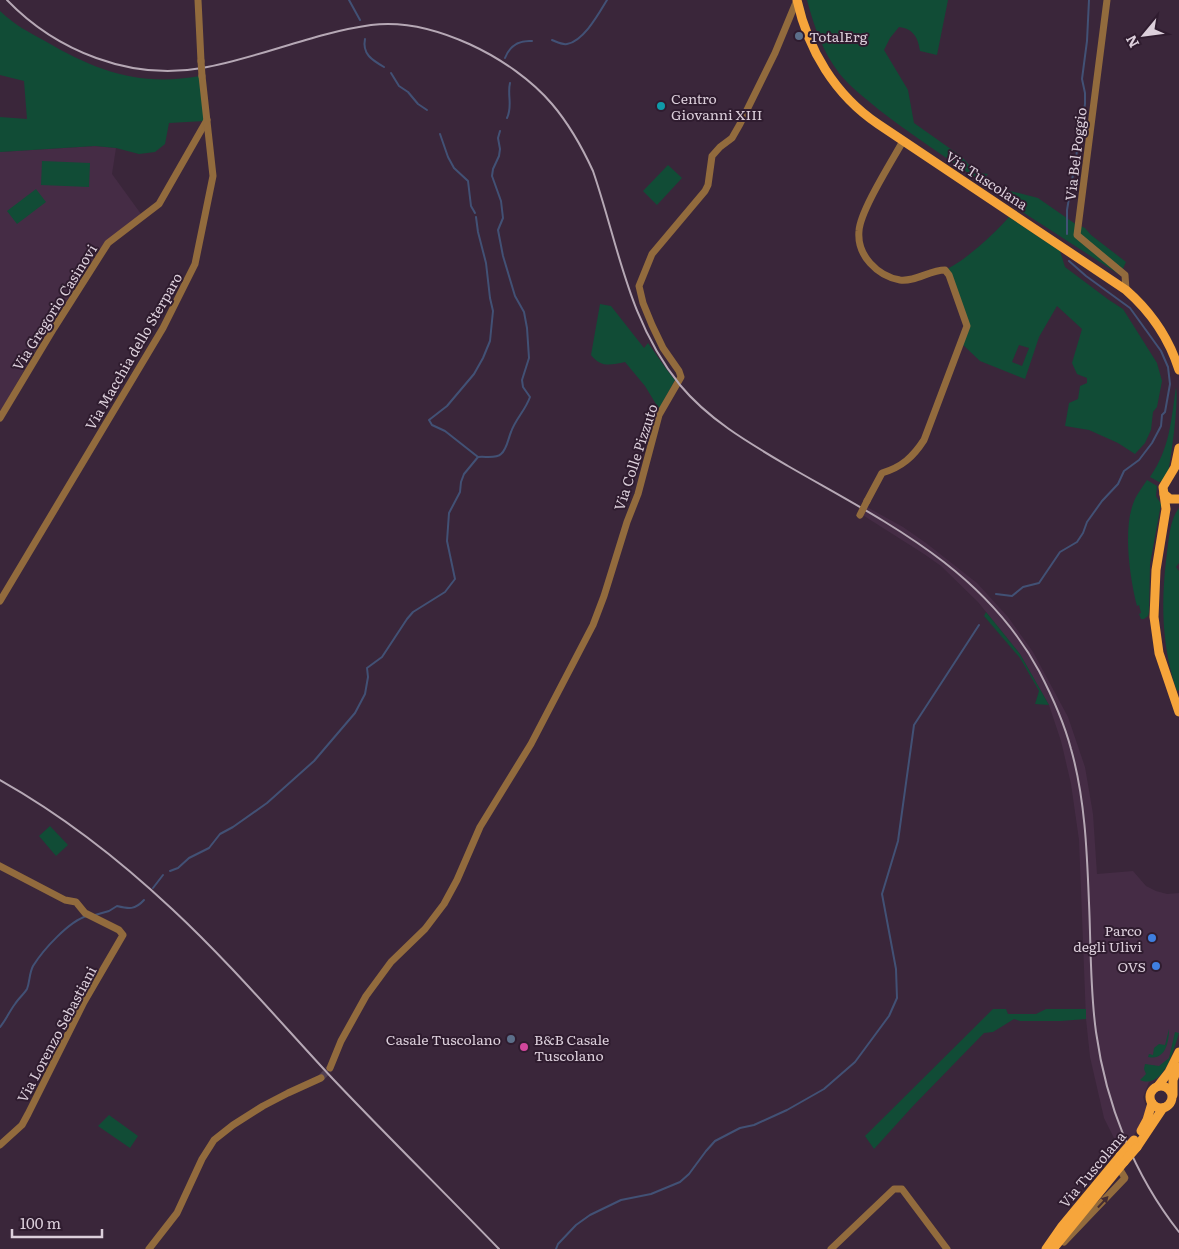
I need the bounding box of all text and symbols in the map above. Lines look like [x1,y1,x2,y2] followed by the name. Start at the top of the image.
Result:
[1119,10,1169,60] north arrow
[809,26,868,46] place label: TotalErg
[793,30,805,42] marker: TotalErg
[1120,32,1143,52] text: N
[671,88,763,124] place label: Centro Giovanni XIII
[655,100,667,112] marker: Centro Giovanni XIII
[1059,106,1091,202] street label: Via Bel Poggio
[942,146,1032,214] street label: Via Tuscolana
[7,240,101,374] street label: Via Gregorio Casinovi
[80,269,186,433] street label: Via Macchia dello Sterparo
[608,401,662,513] street label: Via Colle Pizzuto
[1073,920,1142,956] place label: Parco degli Ulivi
[1146,932,1158,944] marker: Parco degli Ulivi
[1117,956,1146,976] place label: OVS
[1150,960,1162,972] marker: OVS
[12,962,101,1106] street label: Via Lorenzo Sebastiani
[386,1029,501,1049] place label: Casale Tuscolano
[534,1029,609,1065] place label: B&B Casale Tuscolano
[505,1033,517,1045] marker: Casale Tuscolano
[518,1041,530,1053] marker: B&B Casale Tuscolano
[1054,1126,1130,1212] street label: Via Tuscolana
[1097,1196,1109,1208] one-way arrow
[12,1206,102,1238] scale bar
[20,1211,61,1234] text: 100 m

